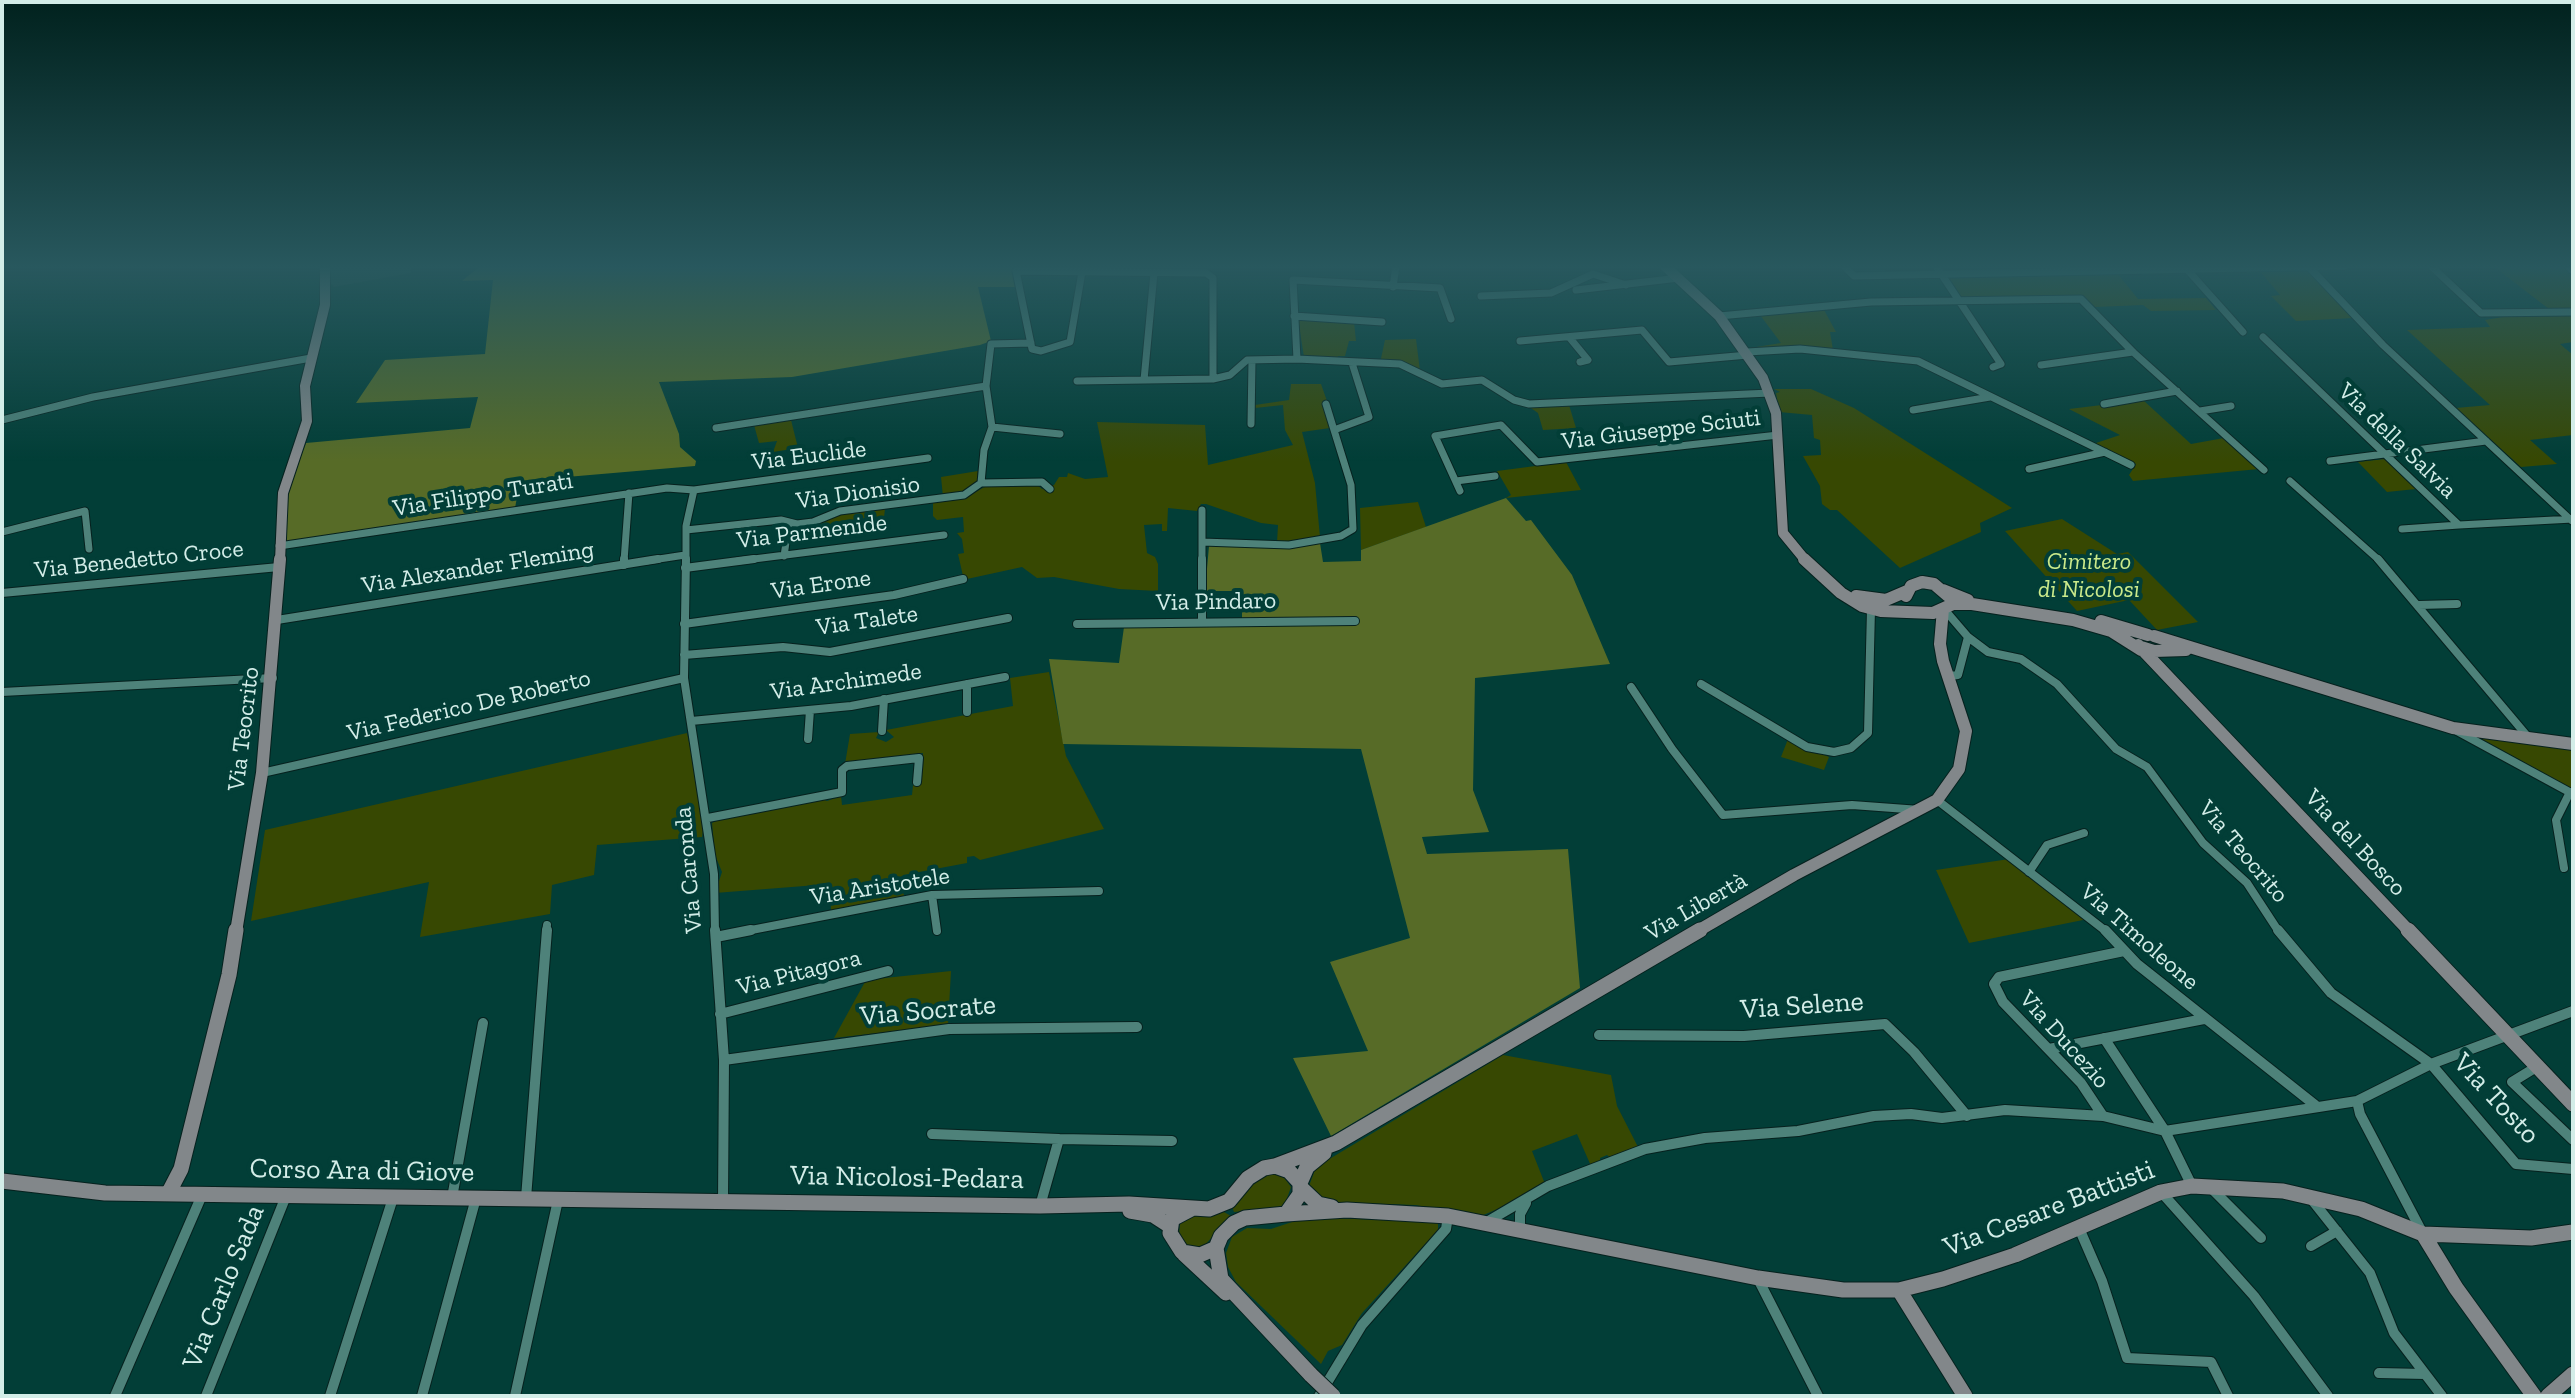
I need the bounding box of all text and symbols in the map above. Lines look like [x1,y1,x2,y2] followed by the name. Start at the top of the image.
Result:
[2332,377,2462,505] street label: Via della Salvia
[1560,404,1762,456] street label: Via Giuseppe Sciuti
[750,435,868,477] street label: Via Euclide
[391,467,575,523] street label: Via Filippo Turati
[794,470,922,516] street label: Via Dionisio
[735,509,889,555] street label: Via Parmenide
[33,535,245,585] street label: Via Benedetto Croce
[360,535,596,601] street label: Via Alexander Fleming
[2038,548,2140,604] park label: Cimitero di Nicolosi
[769,564,873,606] street label: Via Erone
[1156,587,1276,617] street label: Via Pindaro
[814,600,920,642] street label: Via Talete
[769,657,923,707] street label: Via Archimede
[344,664,594,748] street label: Via Federico De Roberto
[222,665,266,793] street label: Via Teocrito
[2298,784,2412,902] street label: Via del Bosco
[2192,795,2294,909] street label: Via Teocrito
[669,806,709,934] street label: Via Caronda
[808,862,952,912] street label: Via Aristotele
[1640,866,1752,948] street label: Via Libertà
[2074,877,2204,997] street label: Via Timoleone
[734,944,864,1002] street label: Via Pitagora
[1739,985,1865,1027] street label: Via Selene
[2013,985,2115,1095] street label: Via Ducezio
[859,988,997,1034] street label: Via Socrate
[2445,1046,2547,1152] street label: Via Tosto
[249,1152,475,1190] street label: Corso Ara di Giove
[1939,1153,2159,1265] street label: Via Cesare Battisti
[790,1159,1024,1197] street label: Via Nicolosi-Pedara
[176,1200,272,1374] street label: Via Carlo Sada

